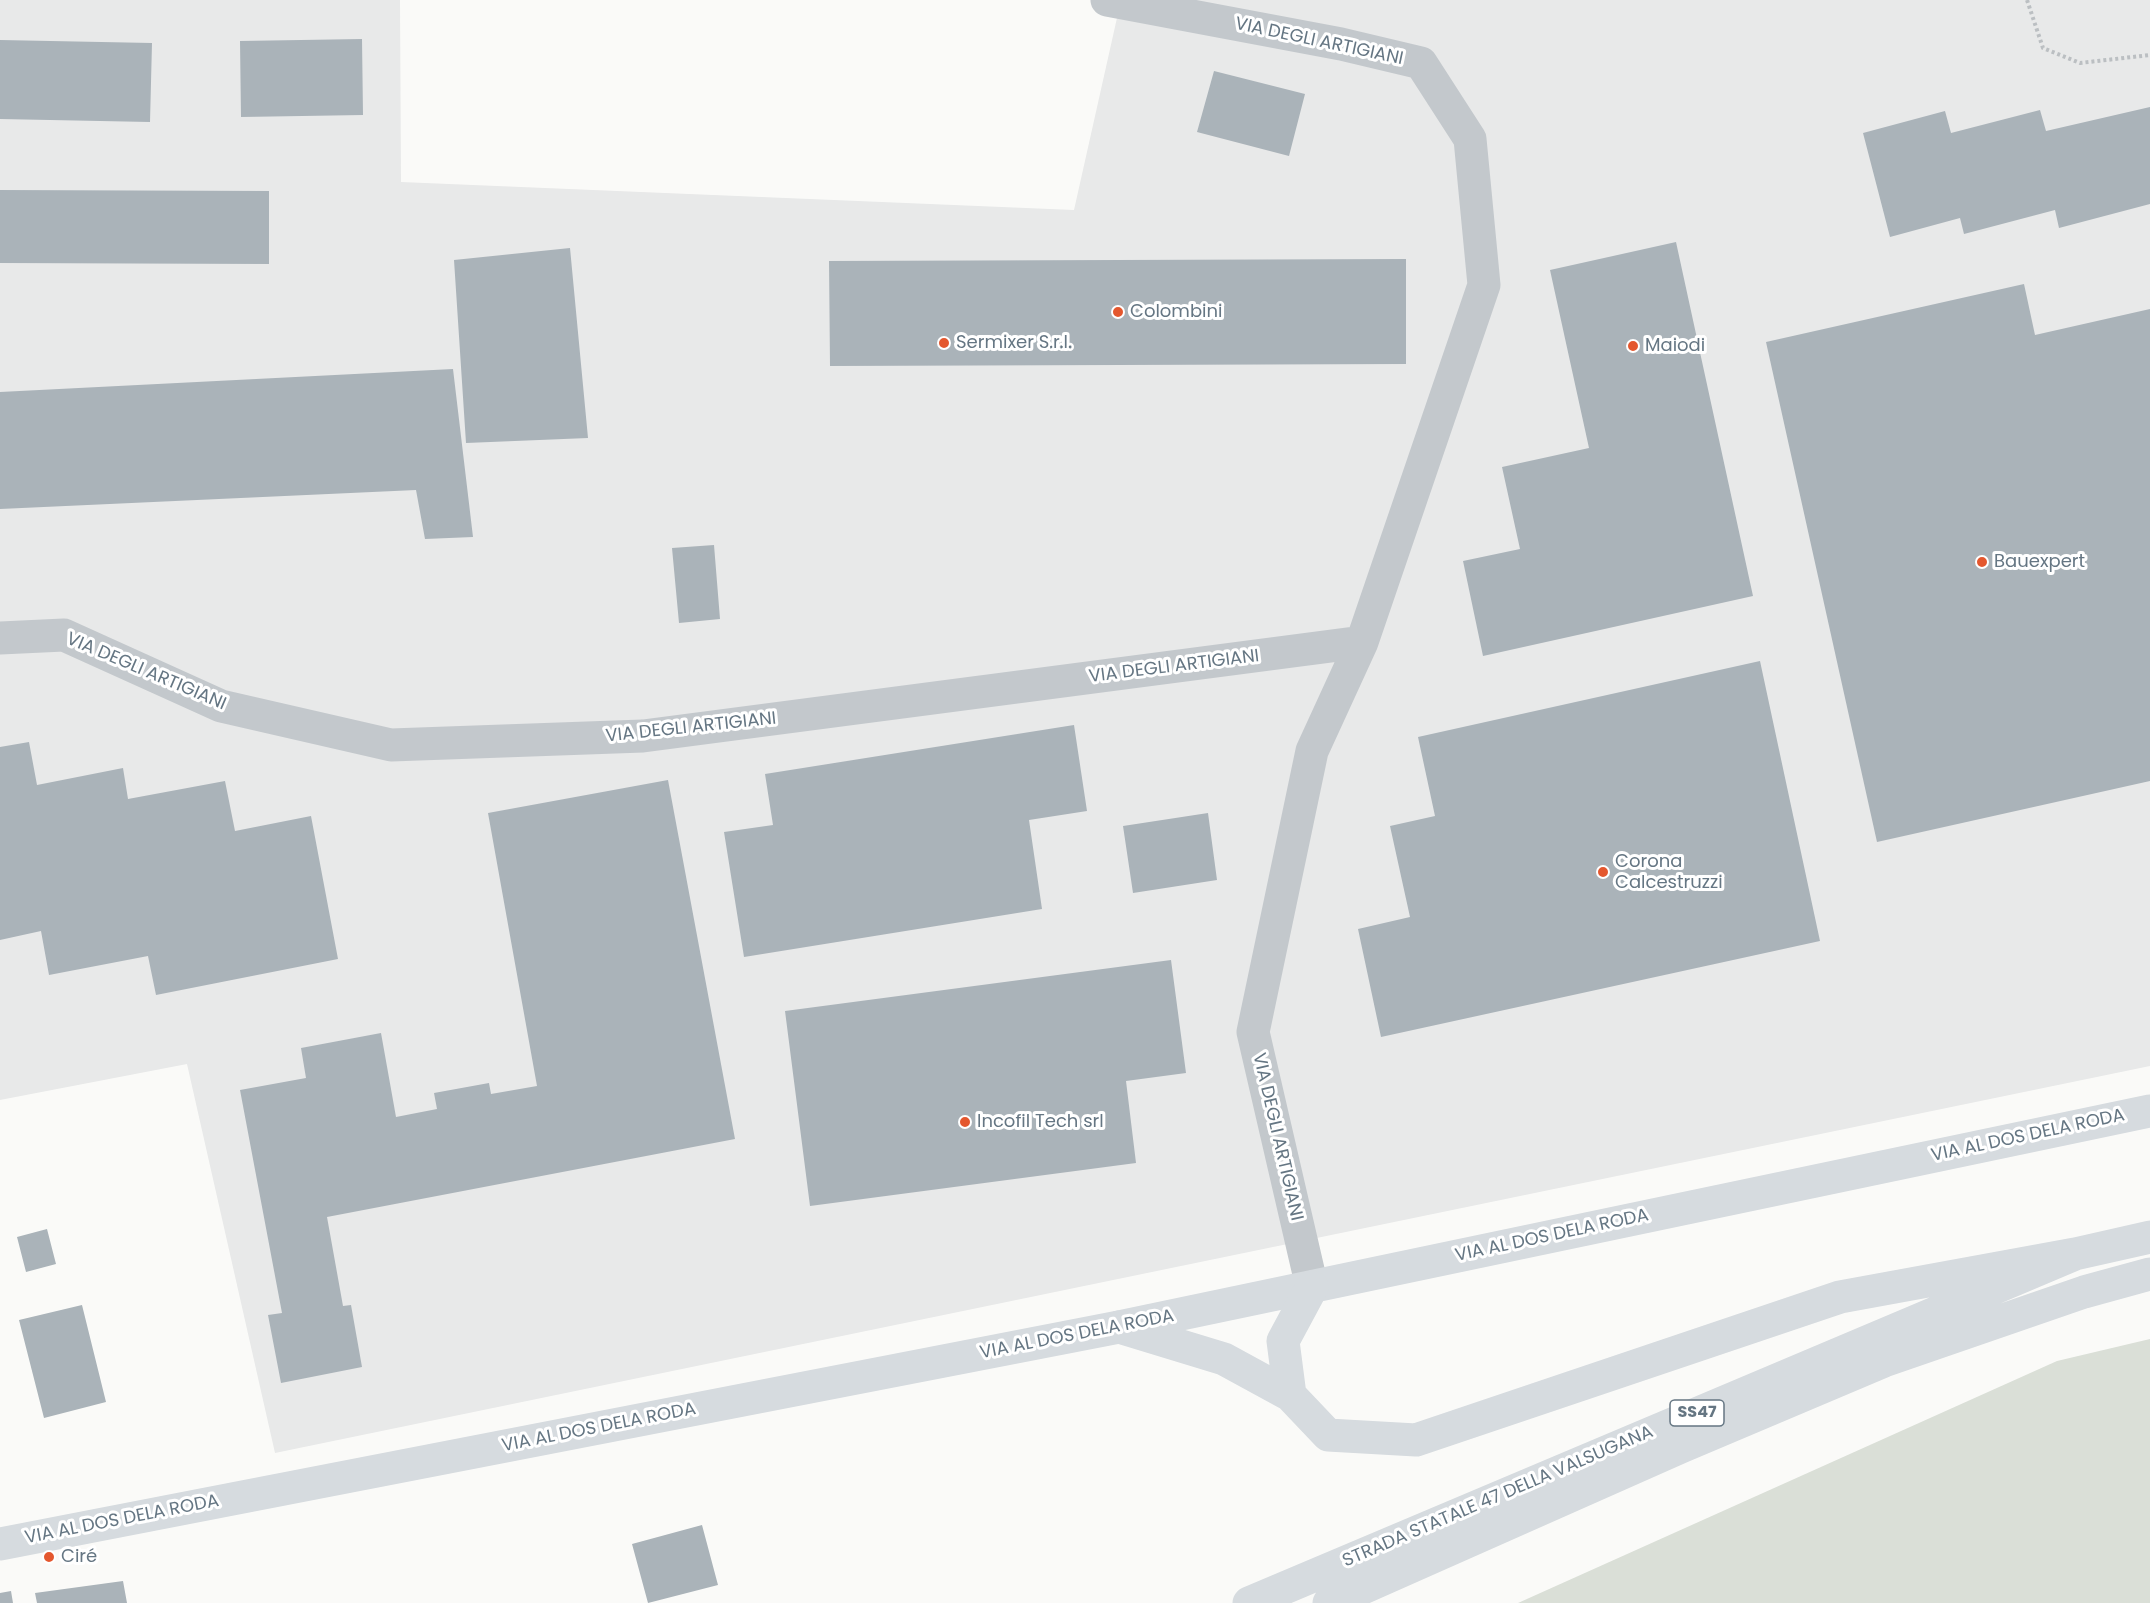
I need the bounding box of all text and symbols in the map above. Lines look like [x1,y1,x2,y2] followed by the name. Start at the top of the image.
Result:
[1233,14,1405,70] street label: VIA DEGLI ARTIGIANI
[1130,301,1222,323] place label: Colombini
[1111,305,1125,319] marker: Colombini
[956,332,1072,354] place label: Sermixer S.r.l.
[1645,335,1705,357] place label: Maiodi
[937,336,951,350] marker: Sermixer S.r.l.
[1626,339,1640,353] marker: Maiodi
[1994,551,2085,573] place label: Bauexpert
[1975,555,1989,569] marker: Bauexpert
[63,629,229,715] street label: VIA DEGLI ARTIGIANI
[1088,646,1260,688] street label: VIA DEGLI ARTIGIANI
[605,708,777,748] street label: VIA DEGLI ARTIGIANI
[1615,851,1723,894] place label: Corona Calcestruzzi
[1596,865,1610,879] marker: Corona Calcestruzzi
[1247,1051,1307,1223] street label: VIA DEGLI ARTIGIANI
[1929,1105,2127,1167] street label: VIA AL DOS DELA RODA
[977,1111,1104,1133] place label: Incofil Tech srl
[958,1115,972,1129] marker: Incofil Tech srl
[1453,1205,1651,1267] street label: VIA AL DOS DELA RODA
[978,1306,1176,1364] street label: VIA AL DOS DELA RODA
[500,1399,698,1457] street label: VIA AL DOS DELA RODA
[1670,1400,1724,1426] road number: SS47
[1339,1422,1657,1572] street label: STRADA STATALE 47 DELLA VALSUGANA
[23,1491,221,1549] street label: VIA AL DOS DELA RODA
[61,1546,97,1568] place label: Ciré
[42,1550,56,1564] marker: Ciré

